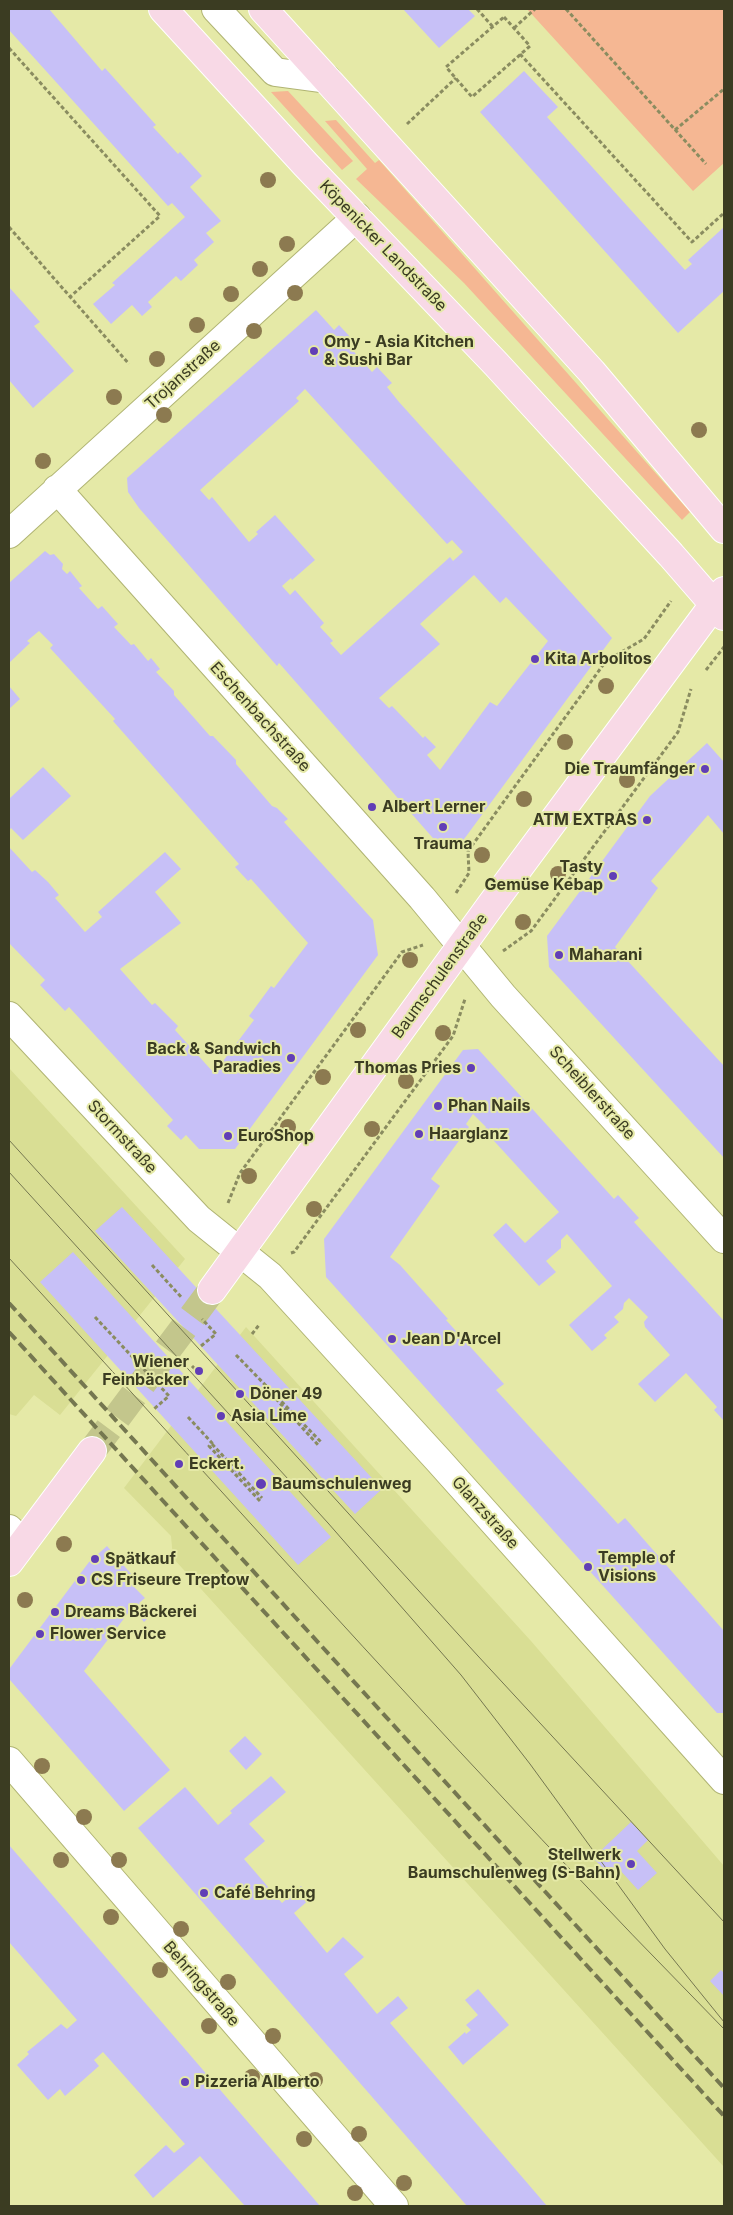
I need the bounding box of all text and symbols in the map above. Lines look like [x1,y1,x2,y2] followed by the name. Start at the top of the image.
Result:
[315,176,451,316] street label: Köpenicker Landstraße
[324,332,474,370] place label: Omy - Asia Kitchen & Sushi Bar
[141,336,225,414] street label: Trojanstraße
[308,345,320,357] marker: Omy - Asia Kitchen & Sushi Bar
[545,649,652,669] place label: Kita Arbolitos
[529,653,541,665] marker: Kita Arbolitos
[206,658,314,776] street label: Eschenbachstraße
[564,759,695,779] place label: Die Traumfänger
[699,763,711,775] marker: Die Traumfänger
[382,797,486,817] place label: Albert Lerner
[366,801,378,813] marker: Albert Lerner
[533,810,637,830] place label: ATM EXTRAS
[641,814,653,826] marker: ATM EXTRAS
[437,821,449,833] marker: Trauma
[413,834,473,854] place label: Trauma
[485,857,603,895] place label: Tasty Gemüse Kebap
[607,870,619,882] marker: Tasty Gemüse Kebap
[388,910,492,1042] street label: Baumschulenstraße
[569,945,642,965] place label: Maharani
[553,949,565,961] marker: Maharani
[147,1039,281,1077] place label: Back & Sandwich Paradies
[545,1042,639,1144] street label: Scheiblerstraße
[285,1052,297,1064] marker: Back & Sandwich Paradies
[354,1058,461,1078] place label: Thomas Pries
[465,1062,477,1074] marker: Thomas Pries
[83,1096,161,1178] street label: Stormstraße
[448,1096,530,1116] place label: Phan Nails
[432,1100,444,1112] marker: Phan Nails
[429,1124,509,1144] place label: Haarglanz
[238,1126,314,1146] place label: EuroShop
[413,1128,425,1140] marker: Haarglanz
[222,1130,234,1142] marker: EuroShop
[402,1329,501,1349] place label: Jean D'Arcel
[386,1333,398,1345] marker: Jean D'Arcel
[102,1352,189,1390] place label: Wiener Feinbäcker
[193,1365,205,1377] marker: Wiener Feinbäcker
[250,1384,322,1404] place label: Döner 49
[234,1388,246,1400] marker: Döner 49
[231,1406,307,1426] place label: Asia Lime
[215,1410,227,1422] marker: Asia Lime
[189,1454,245,1474] place label: Eckert.
[173,1458,185,1470] marker: Eckert.
[447,1473,523,1553] street label: Glanzstraße
[272,1474,412,1494] place label: Baumschulenweg
[254,1477,268,1491] marker: Baumschulenweg
[598,1548,675,1586] place label: Temple of Visions
[105,1549,176,1569] place label: Spätkauf
[89,1553,101,1565] marker: Spätkauf
[582,1561,594,1573] marker: Temple of Visions
[91,1570,249,1590] place label: CS Friseure Treptow
[75,1574,87,1586] marker: CS Friseure Treptow
[65,1602,197,1622] place label: Dreams Bäckerei
[49,1606,61,1618] marker: Dreams Bäckerei
[50,1624,166,1644] place label: Flower Service
[34,1628,46,1640] marker: Flower Service
[408,1845,621,1883] place label: Stellwerk Baumschulenweg (S-Bahn)
[625,1858,637,1870] marker: Stellwerk Baumschulenweg (S-Bahn)
[214,1883,316,1903] place label: Café Behring
[198,1887,210,1899] marker: Café Behring
[159,1937,243,2031] street label: Behringstraße
[195,2072,320,2092] place label: Pizzeria Alberto
[179,2076,191,2088] marker: Pizzeria Alberto

